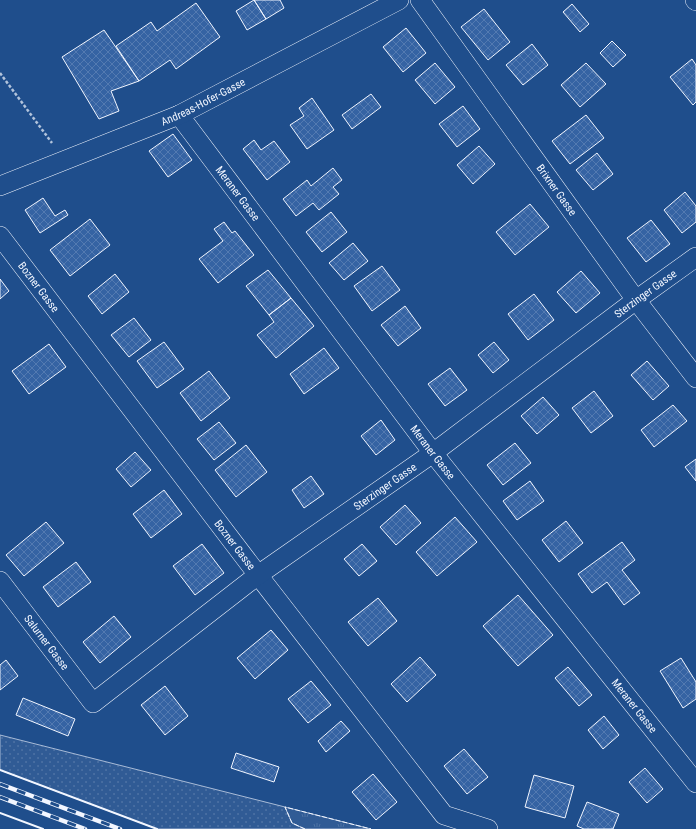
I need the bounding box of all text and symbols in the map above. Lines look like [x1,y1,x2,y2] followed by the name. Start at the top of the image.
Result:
[159,76,248,128] street label: Andreas-Hofer-Gasse
[533,162,579,218] street label: Brixner Gasse
[213,164,262,224] street label: Meraner Gasse
[15,260,62,315] street label: Bozner Gasse
[612,267,679,321] street label: Sterzinger Gasse
[407,423,458,482] street label: Meraner Gasse
[351,460,419,513] street label: Sterzinger Gasse
[211,517,258,573] street label: Bozner Gasse
[21,613,71,673] street label: Salurner Gasse
[609,676,659,736] street label: Meraner Gasse

